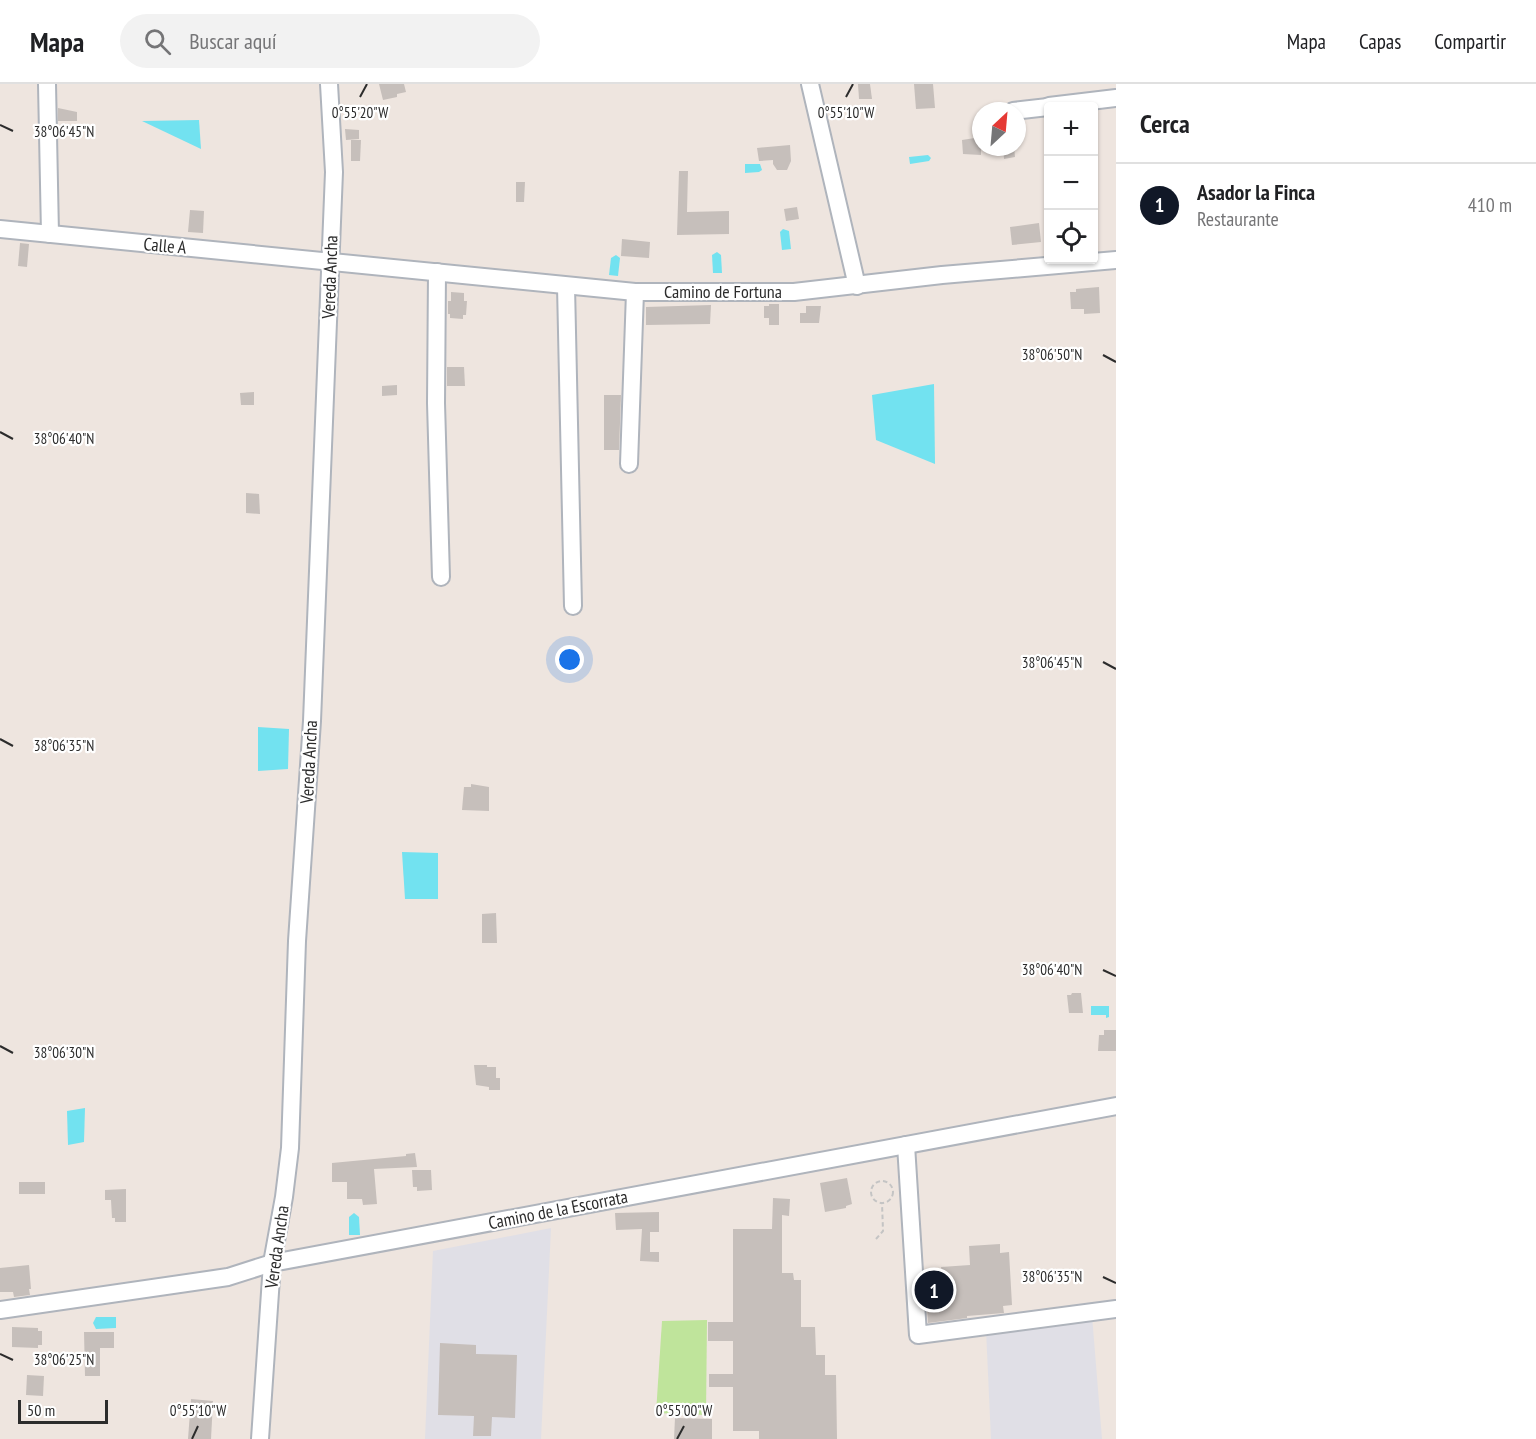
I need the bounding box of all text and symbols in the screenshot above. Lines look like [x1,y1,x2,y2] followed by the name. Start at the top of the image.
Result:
[120,14,540,68] search box
[30,23,84,60] text: Mapa
[141,25,174,58] icon: search
[189,27,277,55] text: Buscar aquí
[1287,28,1326,55] text: Mapa
[1359,28,1401,55] text: Capas
[1434,28,1506,55] text: Compartir
[972,102,1026,156] north arrow
[1044,102,1098,264] map controls
[1044,102,1098,156] button: +
[332,103,388,122] text: 0°55'20"W
[818,103,874,122] text: 0°55'10"W
[1140,107,1190,140] text: Cerca
[34,122,94,141] text: 38°06'45"N
[1044,156,1098,210] button: −
[1197,178,1315,206] text: Asador la Finca
[1155,192,1164,218] text: 1
[1468,192,1512,218] text: 410 m
[1197,206,1279,232] text: Restaurante
[1044,210,1098,264] button: locate
[143,232,188,259] street label: Calle A
[317,235,342,320] street label: Vereda Ancha
[664,280,782,303] street label: Camino de Fortuna
[1022,345,1082,364] text: 38°06'50"N
[34,429,94,448] text: 38°06'40"N
[555,645,584,674] your location
[1022,653,1082,672] text: 38°06'45"N
[295,720,322,805] street label: Vereda Ancha
[34,736,94,755] text: 38°06'35"N
[1022,960,1082,979] text: 38°06'40"N
[34,1043,94,1062] text: 38°06'30"N
[486,1185,630,1234] street label: Camino de la Escorrata
[259,1204,294,1291] street label: Vereda Ancha
[1022,1267,1082,1286] text: 38°06'35"N
[914,1268,954,1312] pin: 1
[34,1350,94,1369] text: 38°06'25"N
[18,1397,108,1424] scale bar
[27,1400,55,1420] text: 50 m
[170,1401,226,1420] text: 0°55'10"W
[656,1401,712,1420] text: 0°55'00"W

